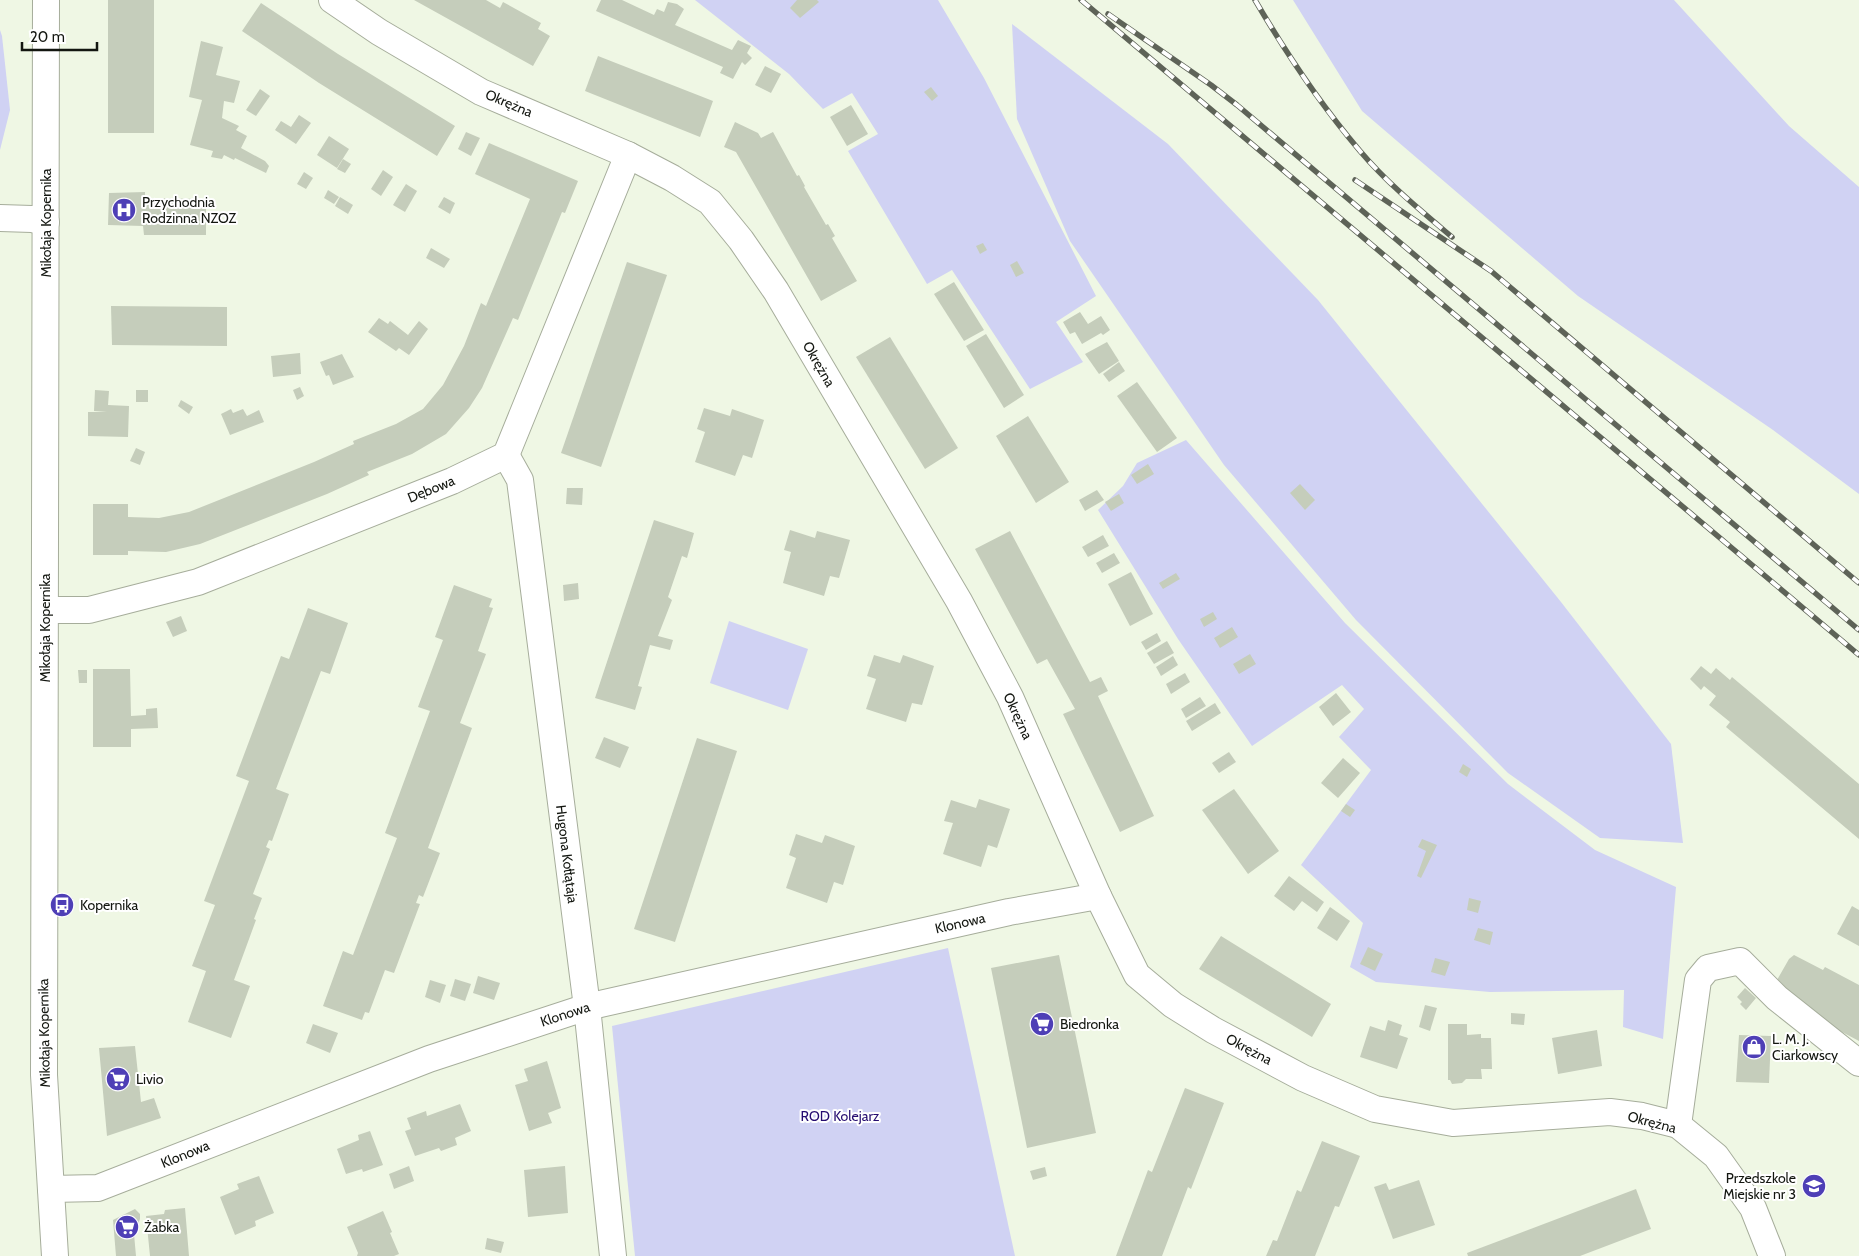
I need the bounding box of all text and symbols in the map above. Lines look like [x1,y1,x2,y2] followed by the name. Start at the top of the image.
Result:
[22,20,98,52] scale bar
[30,28,65,46] text: 20 m
[483,85,536,121] street label: Okrężna
[37,168,55,277] street label: Mikołaja Kopernika
[142,193,237,227] place label: Przychodnia Rodzinna NZOZ
[111,197,137,223] hospital icon: Przychodnia Rodzinna NZOZ
[799,338,839,390] street label: Okrężna
[405,471,458,507] street label: Dębowa
[36,573,54,682] street label: Mikołaja Kopernika
[999,690,1037,743] street label: Okrężna
[552,804,582,905] street label: Hugona Kołłątaja
[49,892,75,918] bus stop icon: Kopernika
[80,896,139,914] place label: Kopernika
[933,908,987,938] street label: Klonowa
[34,978,54,1088] street label: Mikołaja Kopernika
[538,997,592,1030] street label: Klonowa
[1029,1011,1055,1037] supermarket icon: Biedronka
[1060,1015,1119,1033] place label: Biedronka
[1223,1029,1275,1069] street label: Okrężna
[1772,1030,1838,1064] place label: L. M. J. Ciarkowscy
[1741,1034,1767,1060] shop icon: L. M. J. Ciarkowscy
[105,1066,131,1092] supermarket icon: Livio
[136,1070,164,1088] place label: Livio
[801,1107,880,1125] park label: ROD Kolejarz
[1626,1107,1679,1137] street label: Okrężna
[158,1136,212,1172] street label: Klonowa
[1723,1169,1796,1203] place label: Przedszkole Miejskie nr 3
[1801,1173,1827,1199] school or university icon: Przedszkole Miejskie nr 3
[114,1214,140,1240] supermarket icon: Żabka
[144,1218,179,1236] place label: Żabka

